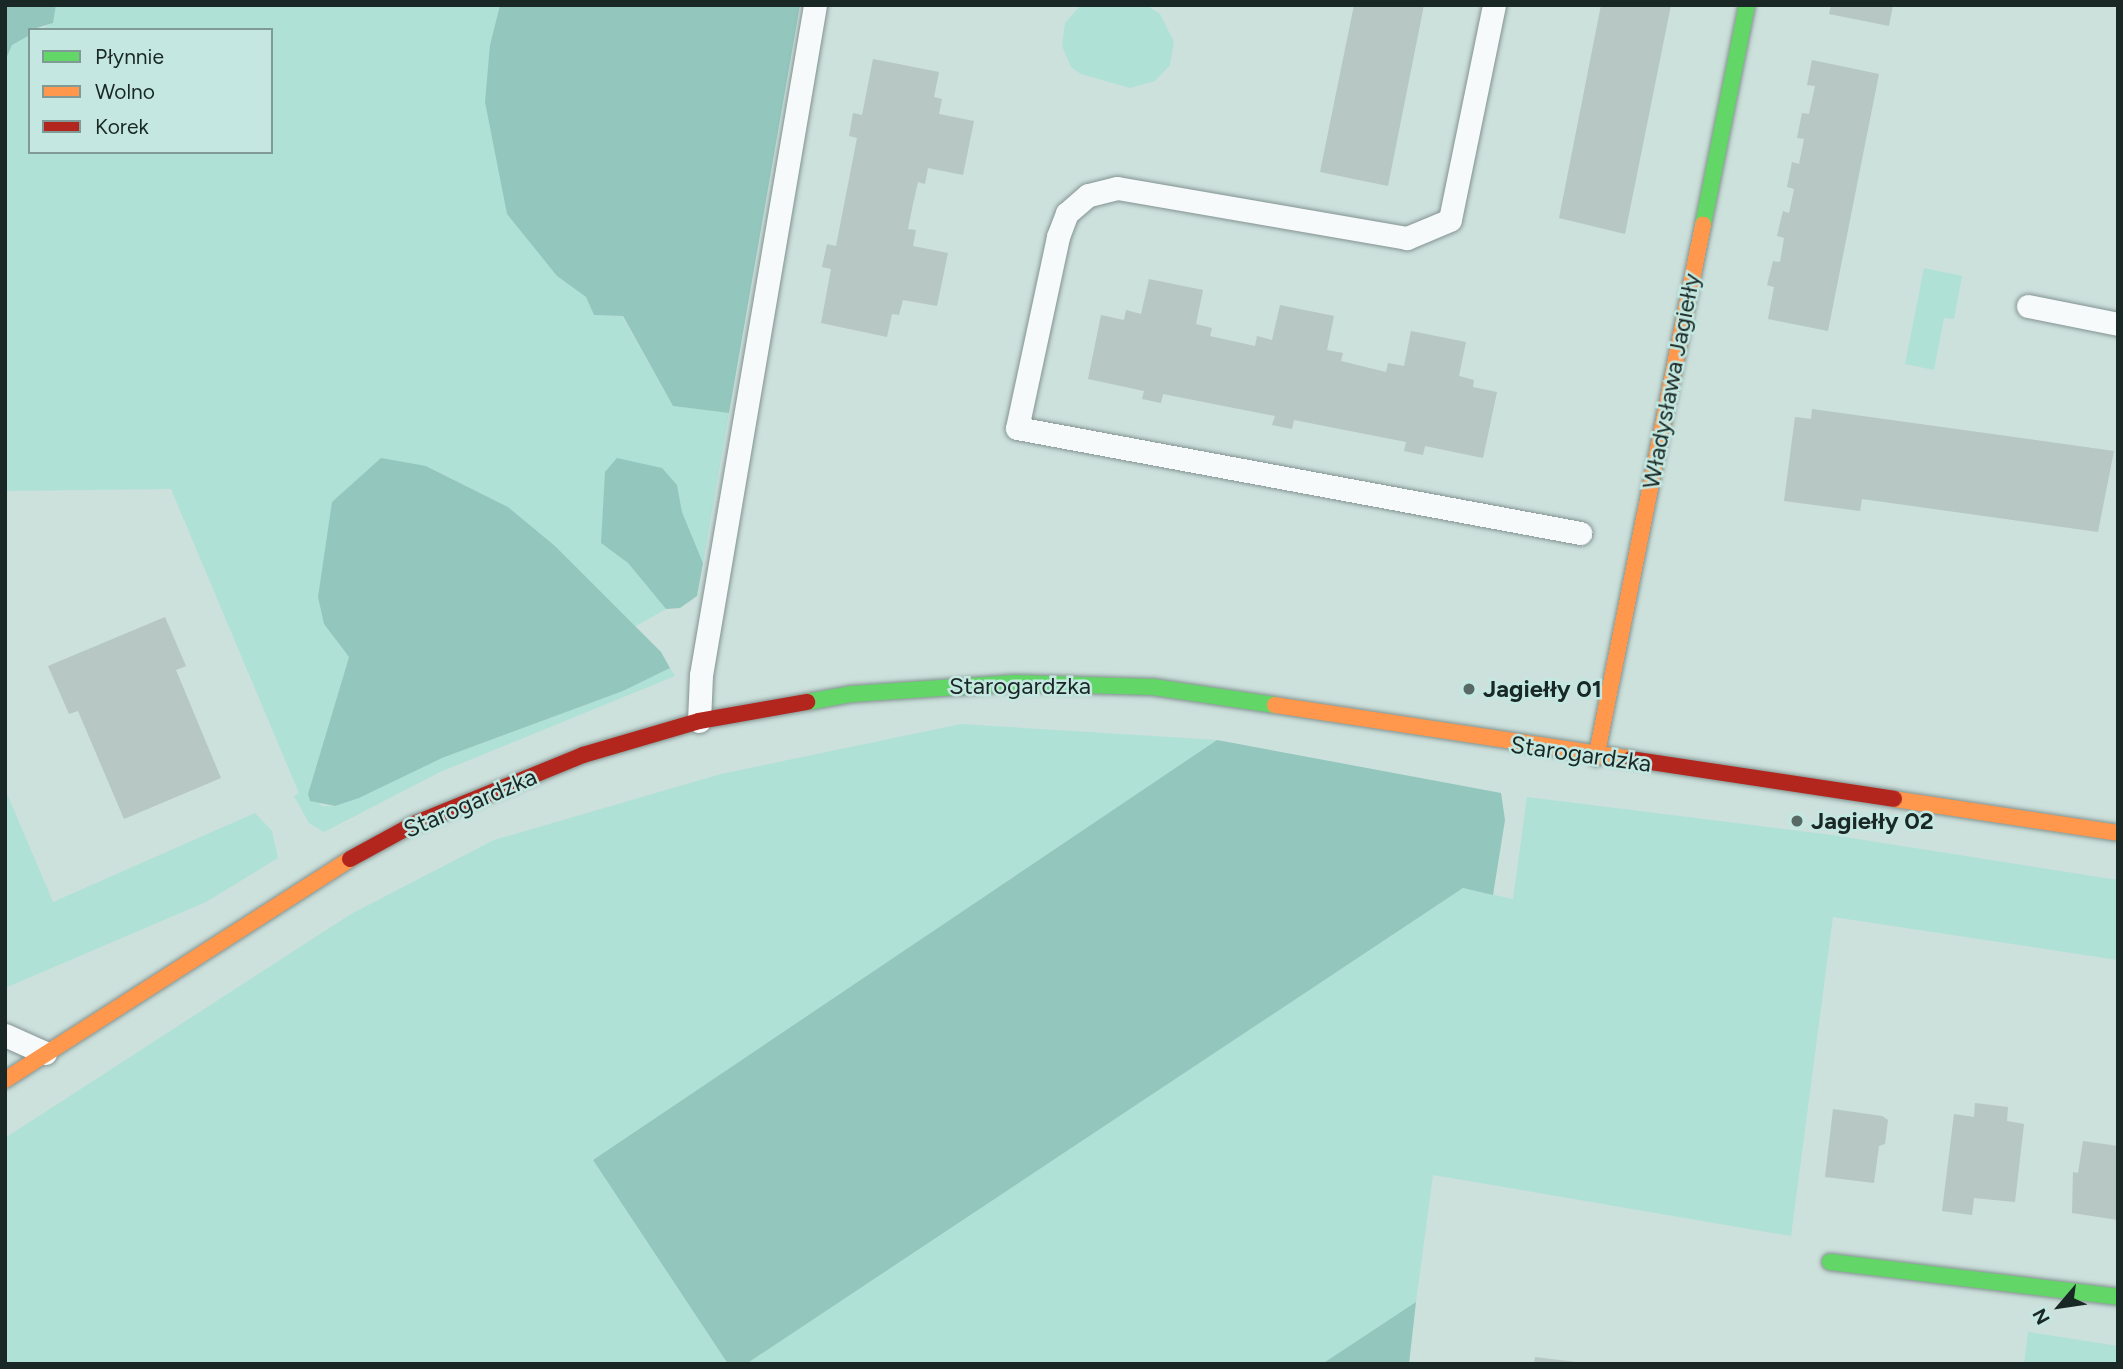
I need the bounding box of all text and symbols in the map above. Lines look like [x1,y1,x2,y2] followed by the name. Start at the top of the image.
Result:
[28,28,273,154] legend
[95,44,164,69] text: Płynnie
[95,79,155,104] text: Wolno
[95,114,149,139] text: Korek
[1636,271,1706,491] street label: Władysława Jagiełły
[949,672,1091,700] street label: Starogardzka
[1483,675,1602,703] place label: Jagiełły 01
[1461,681,1477,697] marker: Jagiełły 01
[1509,730,1653,778] street label: Starogardzka
[399,762,541,844] street label: Starogardzka
[1811,807,1934,835] place label: Jagiełły 02
[1789,813,1805,829] marker: Jagiełły 02
[2025,1271,2095,1341] north arrow
[2028,1304,2055,1328] text: N

